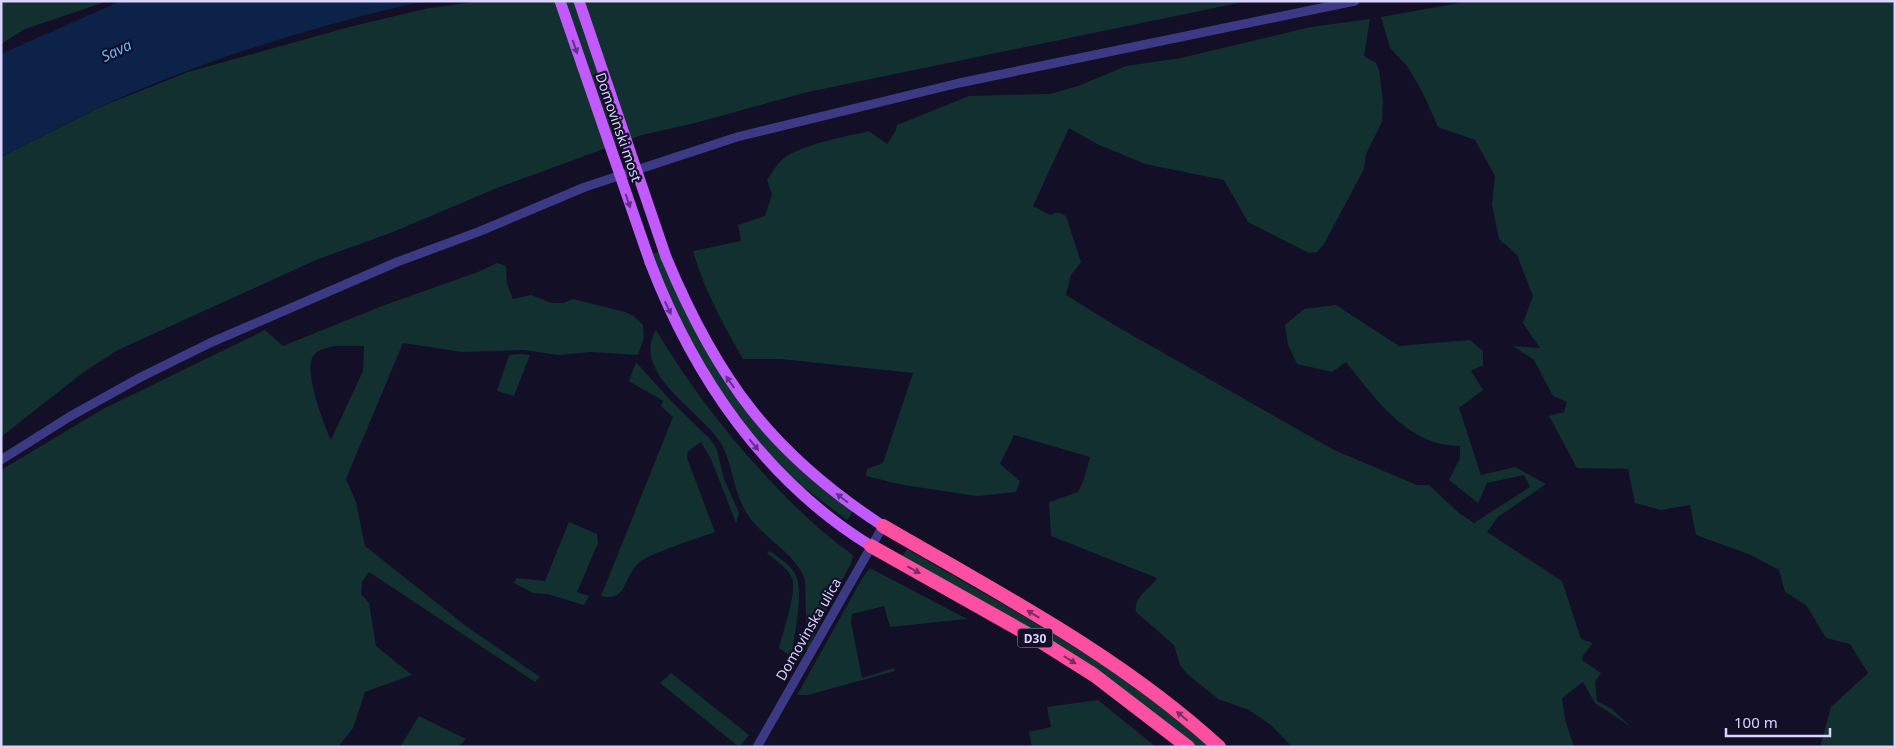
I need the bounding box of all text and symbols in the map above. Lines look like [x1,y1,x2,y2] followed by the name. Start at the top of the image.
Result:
[97,34,135,66] water label: Sava
[572,40,580,55] one-way arrow
[591,70,647,184] street label: Domovinski most
[625,194,633,209] one-way arrow
[664,301,672,315] one-way arrow
[725,376,736,389] one-way arrow
[749,438,760,451] one-way arrow
[835,493,849,503] one-way arrow
[907,565,920,574] one-way arrow
[771,574,845,684] street label: Domovinska ulica
[1027,610,1040,619] one-way arrow
[1018,628,1052,648] road number: D30
[1063,655,1076,664] one-way arrow
[1726,706,1830,738] scale bar
[1176,710,1189,721] one-way arrow
[1734,712,1778,732] text: 100 m

